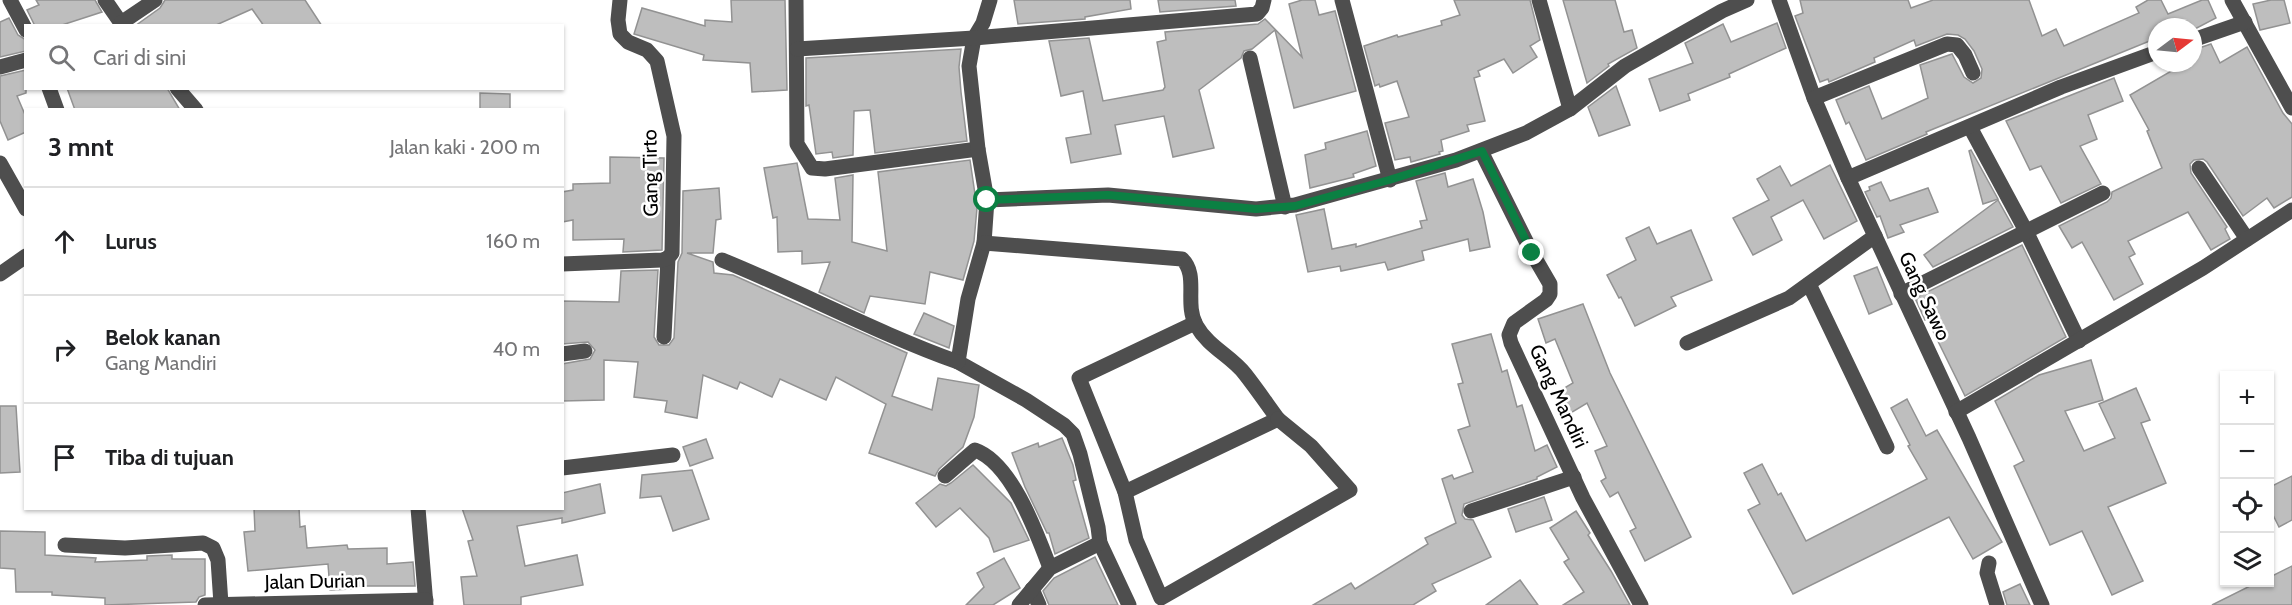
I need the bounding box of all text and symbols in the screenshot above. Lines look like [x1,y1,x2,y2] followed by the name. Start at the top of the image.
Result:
[2148,18,2202,72] north arrow
[24,24,564,90] search box
[45,41,78,74] icon: search
[93,44,186,71] text: Cari di sini
[637,129,663,217] street label: Gang Tirto
[48,131,114,163] text: 3 mnt
[390,135,540,159] text: Jalan kaki · 200 m
[973,186,999,212] route start
[48,225,81,258] icon: ahead
[105,228,157,255] text: Lurus
[486,229,540,253] text: 160 m
[1518,239,1544,265] route end
[1894,248,1956,344] street label: Gang Sawo
[105,324,221,351] text: Belok kanan
[48,333,81,366] icon: right
[492,337,540,361] text: 40 m
[1525,340,1593,452] street label: Gang Mandiri
[105,351,216,375] text: Gang Mandiri
[2220,371,2274,587] map controls
[2220,371,2274,425] button: +
[2220,425,2274,479] button: −
[48,441,81,474] icon: arrive
[105,444,234,471] text: Tiba di tujuan
[2220,479,2274,533] button: locate
[2220,533,2274,587] button: layers
[263,568,366,594] street label: Jalan Durian

